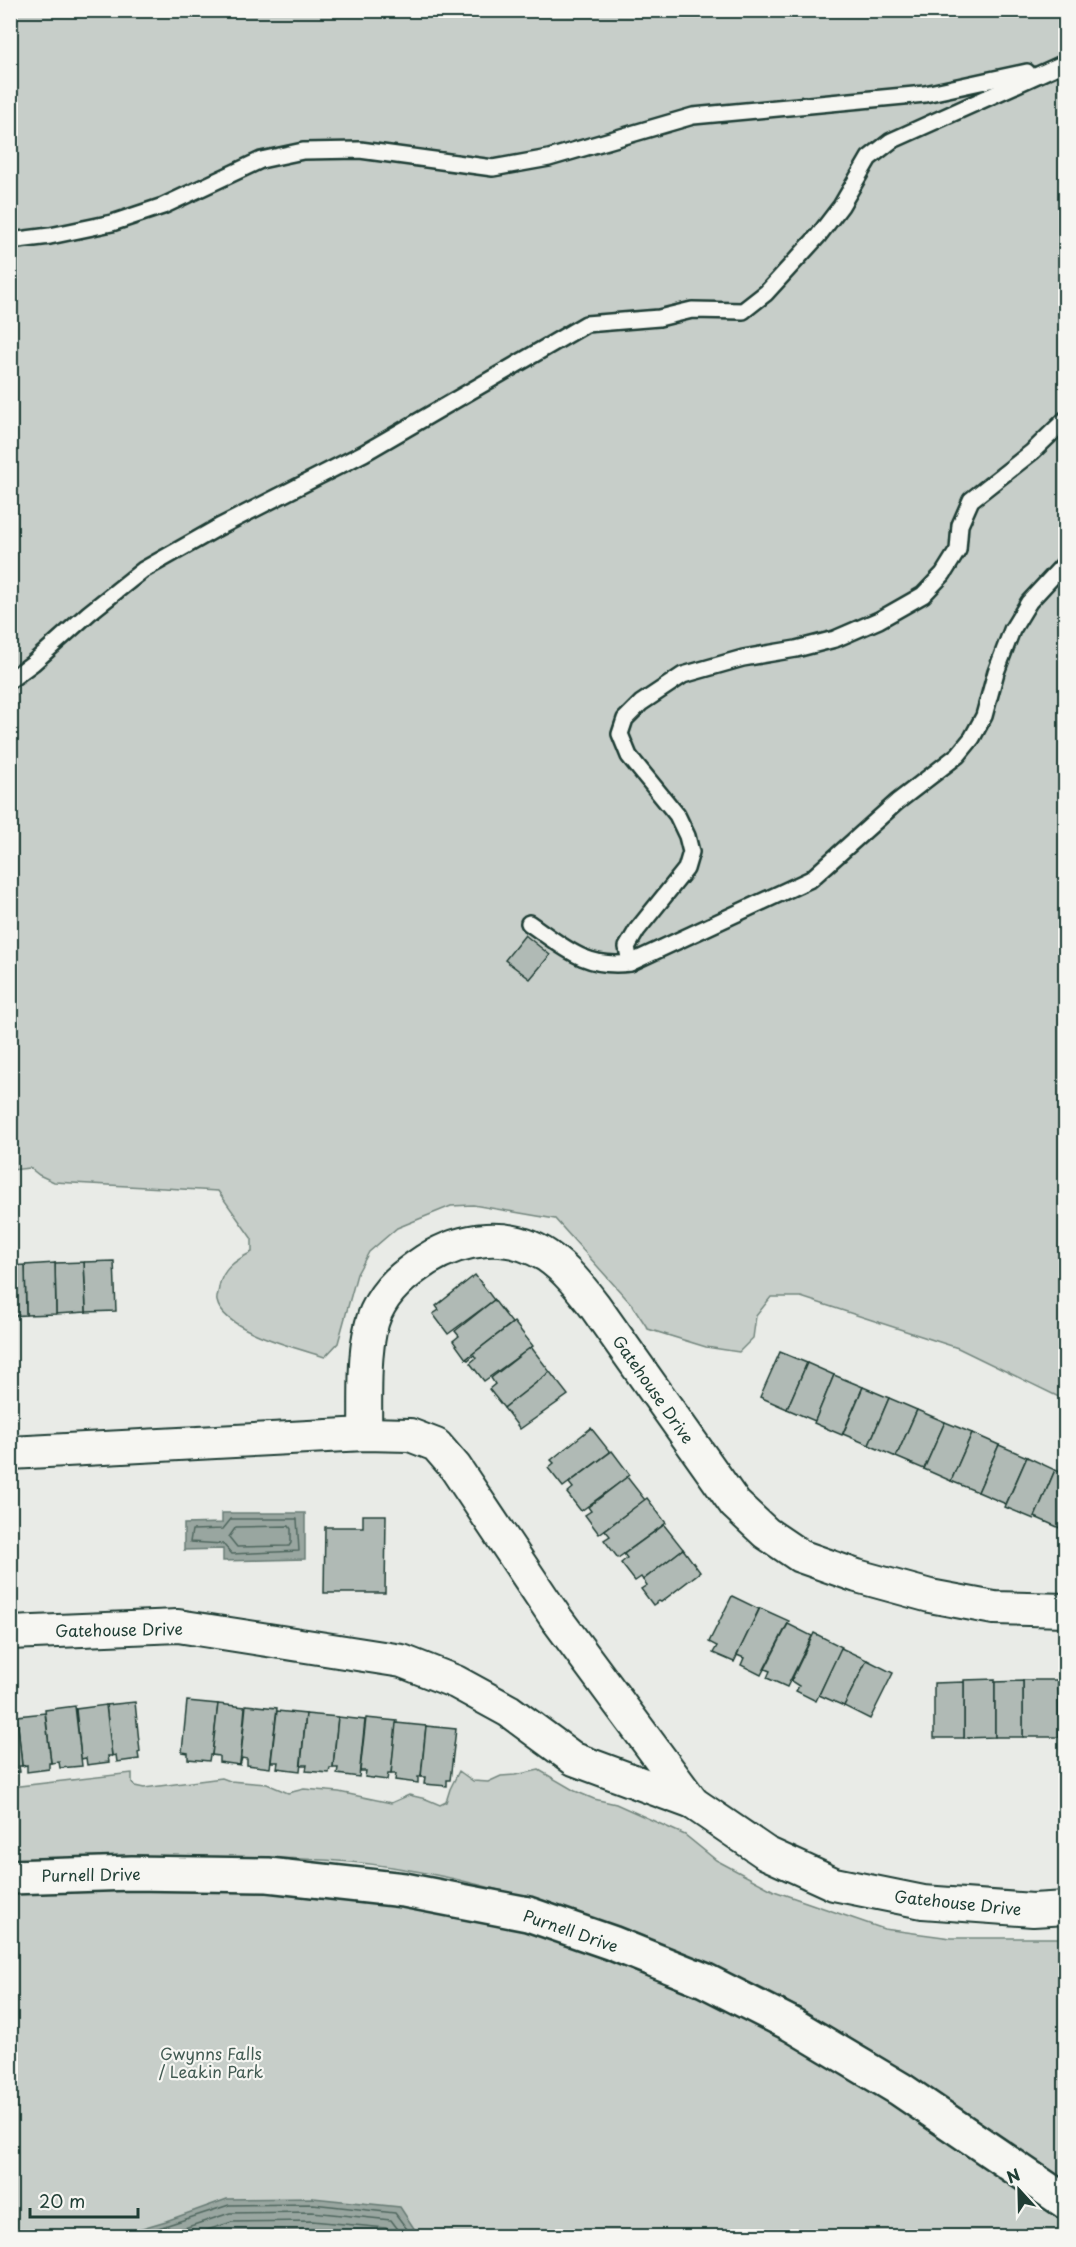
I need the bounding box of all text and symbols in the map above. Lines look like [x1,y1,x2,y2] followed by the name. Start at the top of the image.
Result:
[608,1330,700,1448] street label: Gatehouse Drive
[55,1616,183,1642] street label: Gatehouse Drive
[41,1861,141,1887] street label: Purnell Drive
[893,1883,1023,1921] street label: Gatehouse Drive
[520,1903,622,1957] street label: Purnell Drive
[159,2041,264,2083] park label: Gwynns Falls / Leakin Park
[989,2160,1049,2220] north arrow
[1003,2162,1023,2189] text: N
[30,2181,138,2219] scale bar
[39,2187,85,2214] text: 20 m

